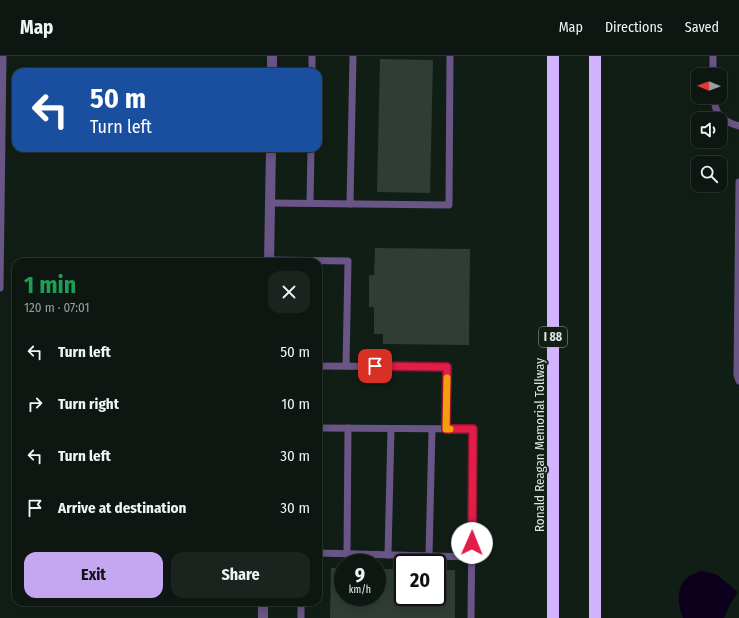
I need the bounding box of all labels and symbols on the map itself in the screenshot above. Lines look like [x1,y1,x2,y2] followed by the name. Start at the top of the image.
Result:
[691,68,727,104] north arrow
[539,327,567,347] road number: I 88
[358,349,392,383] pin
[532,358,547,532] street label: Ronald Reagan Memorial Tollway
[451,522,493,564] position arrow
[394,554,446,606] speed limit sign: 20

